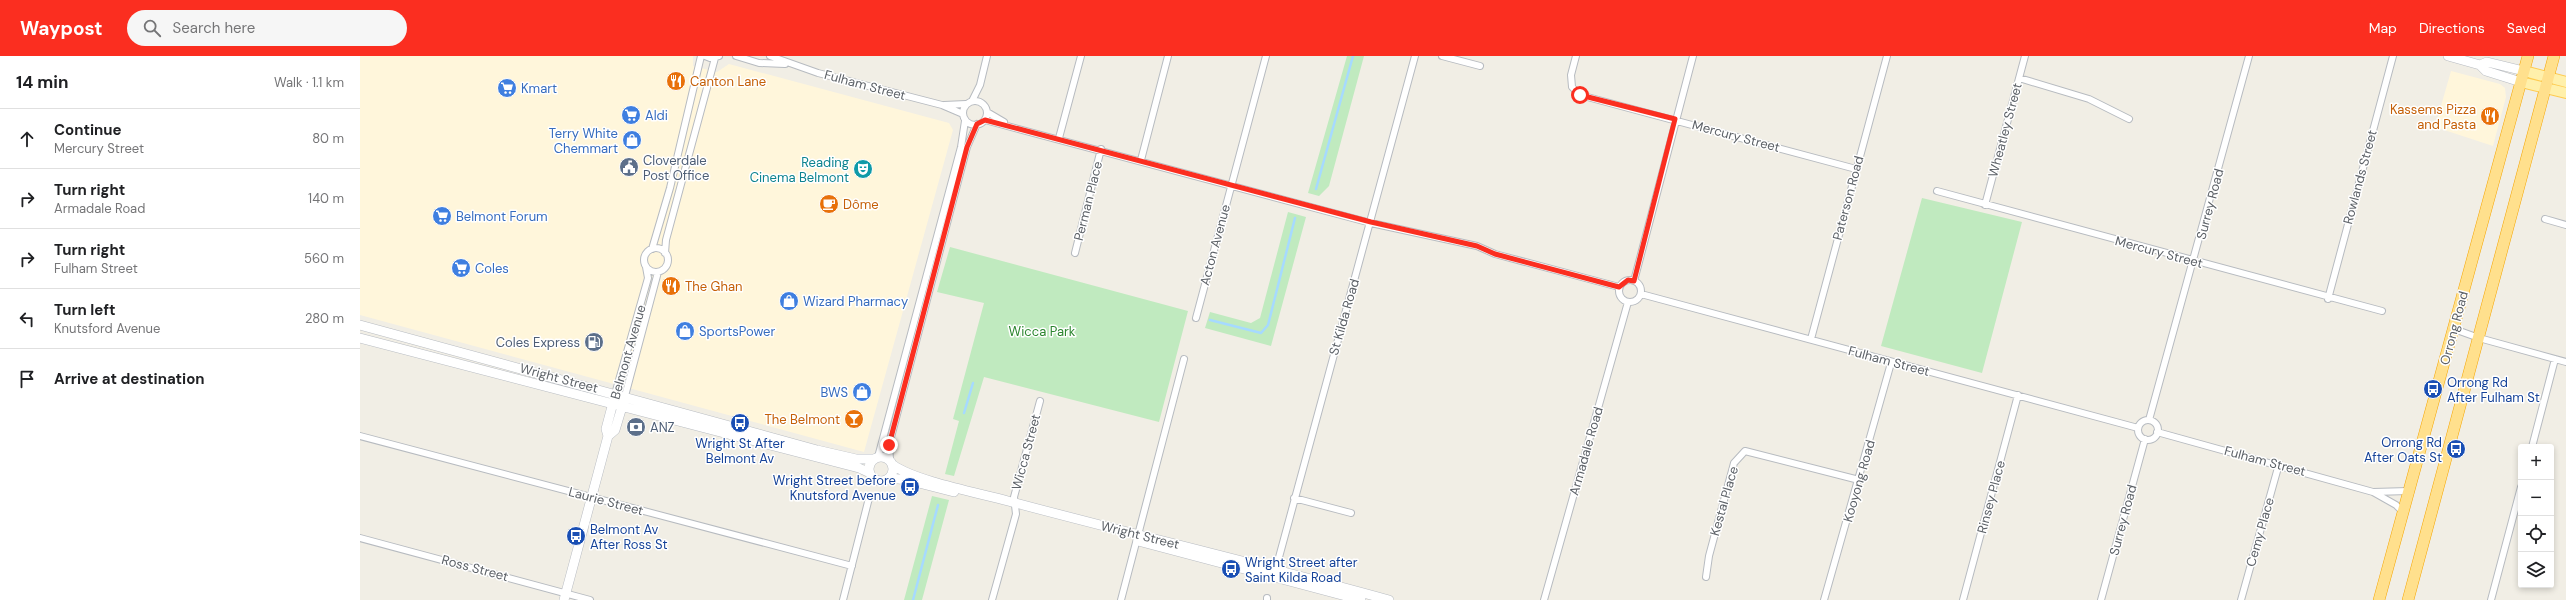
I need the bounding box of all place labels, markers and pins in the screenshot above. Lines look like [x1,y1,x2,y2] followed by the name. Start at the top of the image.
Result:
[665,70,687,92] restaurant icon: Canton Lane
[690,73,766,90] place label: Canton Lane
[496,77,518,99] supermarket icon: Kmart
[521,80,557,97] place label: Kmart
[2390,101,2476,133] place label: Kassems Pizza and Pasta
[620,104,642,126] supermarket icon: Aldi
[2479,105,2501,127] restaurant icon: Kassems Pizza and Pasta
[645,107,668,124] place label: Aldi
[549,125,618,157] place label: Terry White Chemmart
[621,129,643,151] shop icon: Terry White Chemmart
[643,152,709,184] place label: Cloverdale Post Office
[750,154,849,186] place label: Reading Cinema Belmont
[618,156,640,178] public building icon: Cloverdale Post Office
[852,158,874,180] theatre icon: Reading Cinema Belmont
[818,193,840,215] cafe icon: Dôme
[843,196,879,213] place label: Dôme
[431,205,453,227] supermarket icon: Belmont Forum
[456,208,548,225] place label: Belmont Forum
[450,257,472,279] supermarket icon: Coles
[475,260,509,277] place label: Coles
[660,275,682,297] restaurant icon: The Ghan
[685,278,742,295] place label: The Ghan
[778,290,800,312] shop icon: Wizard Pharmacy
[803,293,908,310] place label: Wizard Pharmacy
[674,320,696,342] shop icon: SportsPower
[699,323,776,340] place label: SportsPower
[583,331,605,353] fuel station icon: Coles Express
[496,334,580,351] place label: Coles Express
[2447,374,2540,406] place label: Orrong Rd After Fulham St
[2422,378,2444,400] bus stop icon: Orrong Rd After Fulham St
[851,381,873,403] shop icon: BWS
[821,384,848,401] place label: BWS
[843,408,865,430] bar icon: The Belmont
[764,411,840,428] place label: The Belmont
[729,412,751,434] bus stop icon: Wright St After Belmont Av
[625,416,647,438] bank icon: ANZ
[650,419,675,436] place label: ANZ
[2364,434,2442,466] place label: Orrong Rd After Oats St
[695,435,785,467] place label: Wright St After Belmont Av
[2445,438,2467,460] bus stop icon: Orrong Rd After Oats St
[773,472,896,504] place label: Wright Street before Knutsford Avenue
[899,476,921,498] bus stop icon: Wright Street before Knutsford Avenue
[590,521,668,553] place label: Belmont Av After Ross St
[565,525,587,547] bus stop icon: Belmont Av After Ross St
[1245,554,1358,586] place label: Wright Street after Saint Kilda Road
[1220,558,1242,580] bus stop icon: Wright Street after Saint Kilda Road

